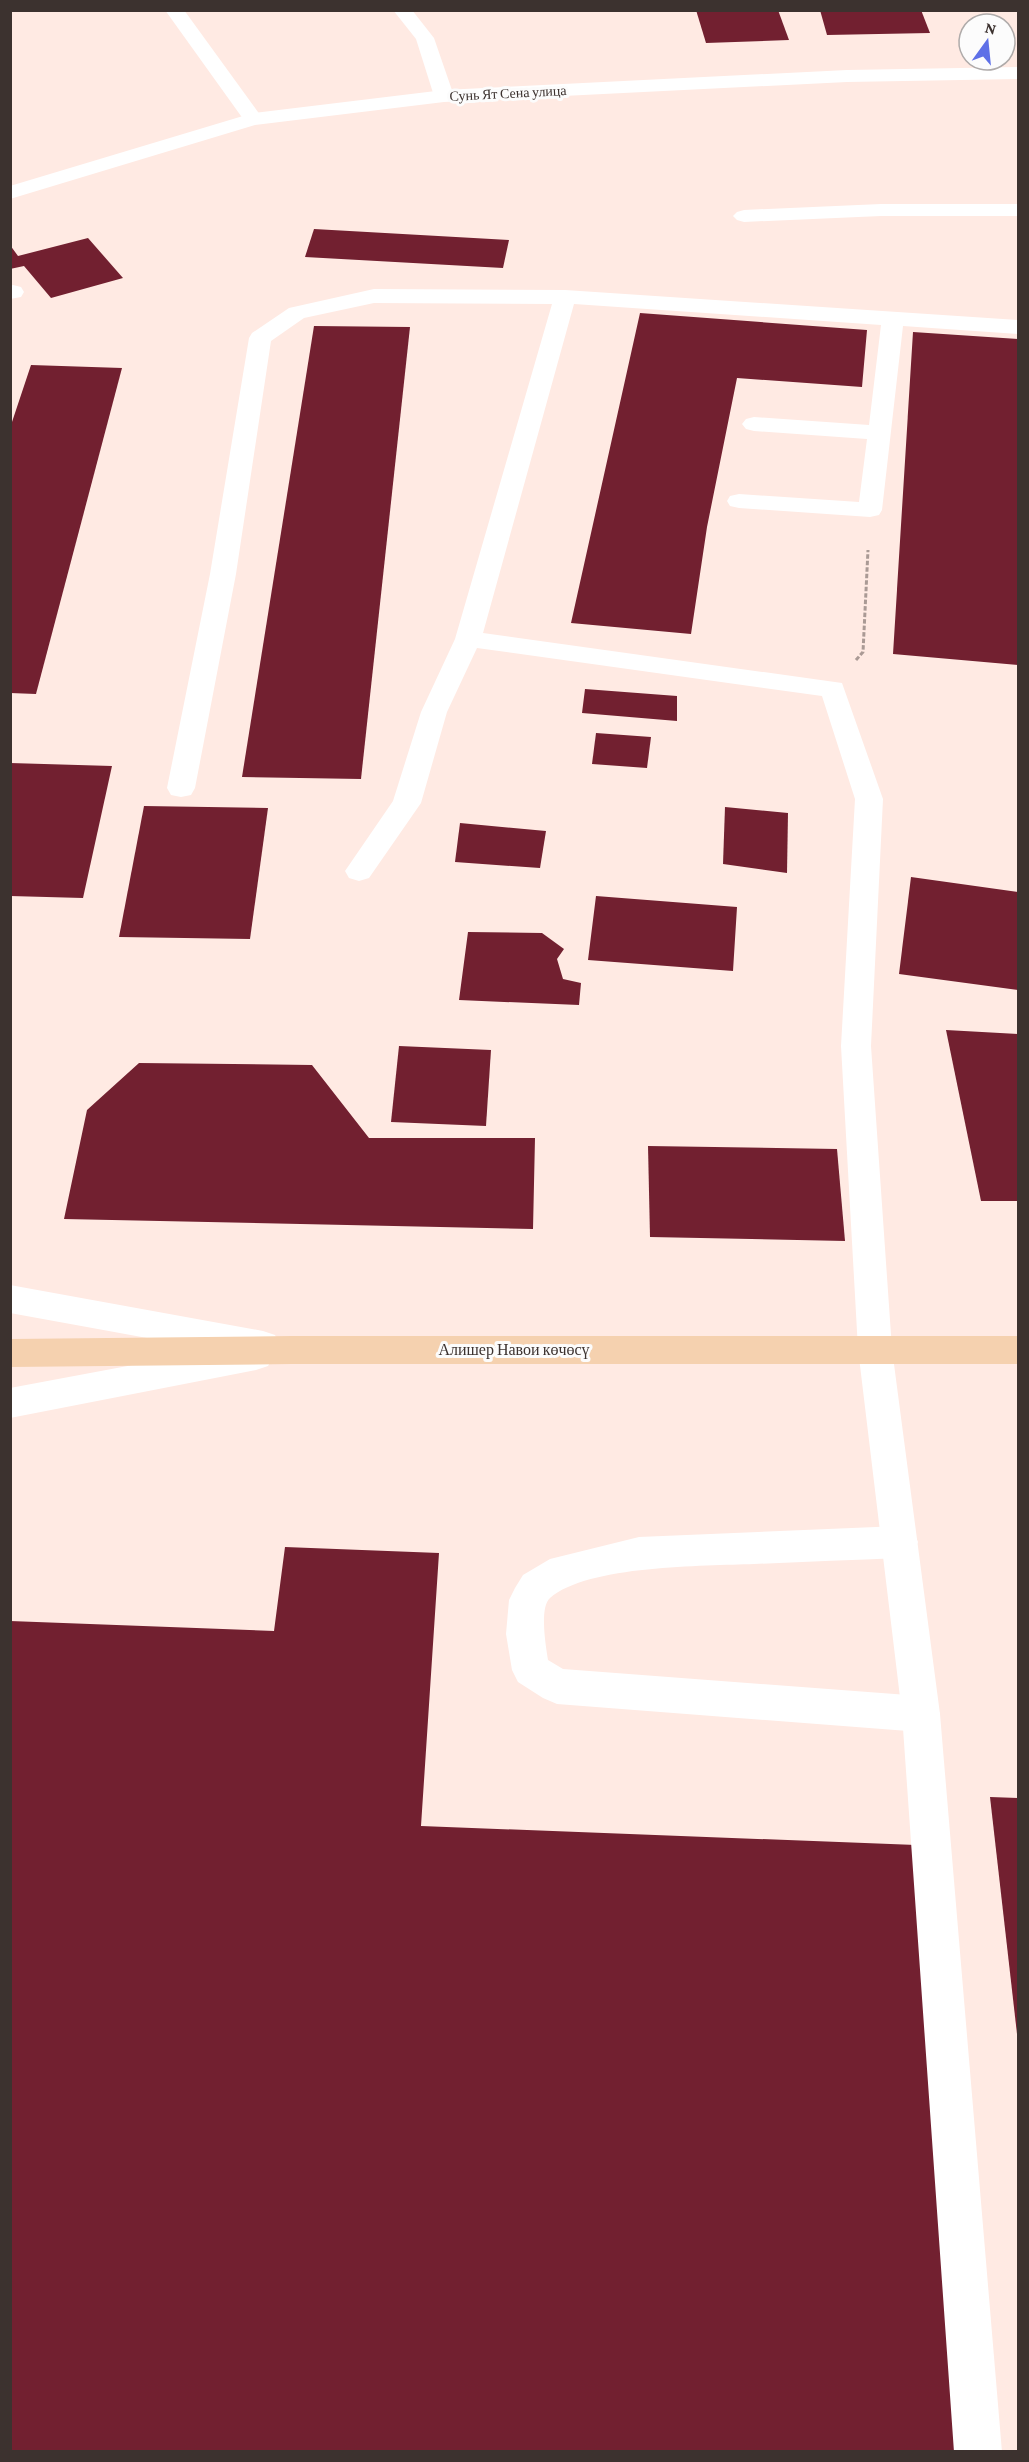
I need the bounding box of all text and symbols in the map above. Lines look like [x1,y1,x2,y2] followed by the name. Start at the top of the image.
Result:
[957,12,1017,72] north arrow
[983,18,998,38] text: N
[449,82,568,104] street label: Сунь Ят Сена улица
[438,1341,590,1359] street label: Алишер Навои көчөсү

